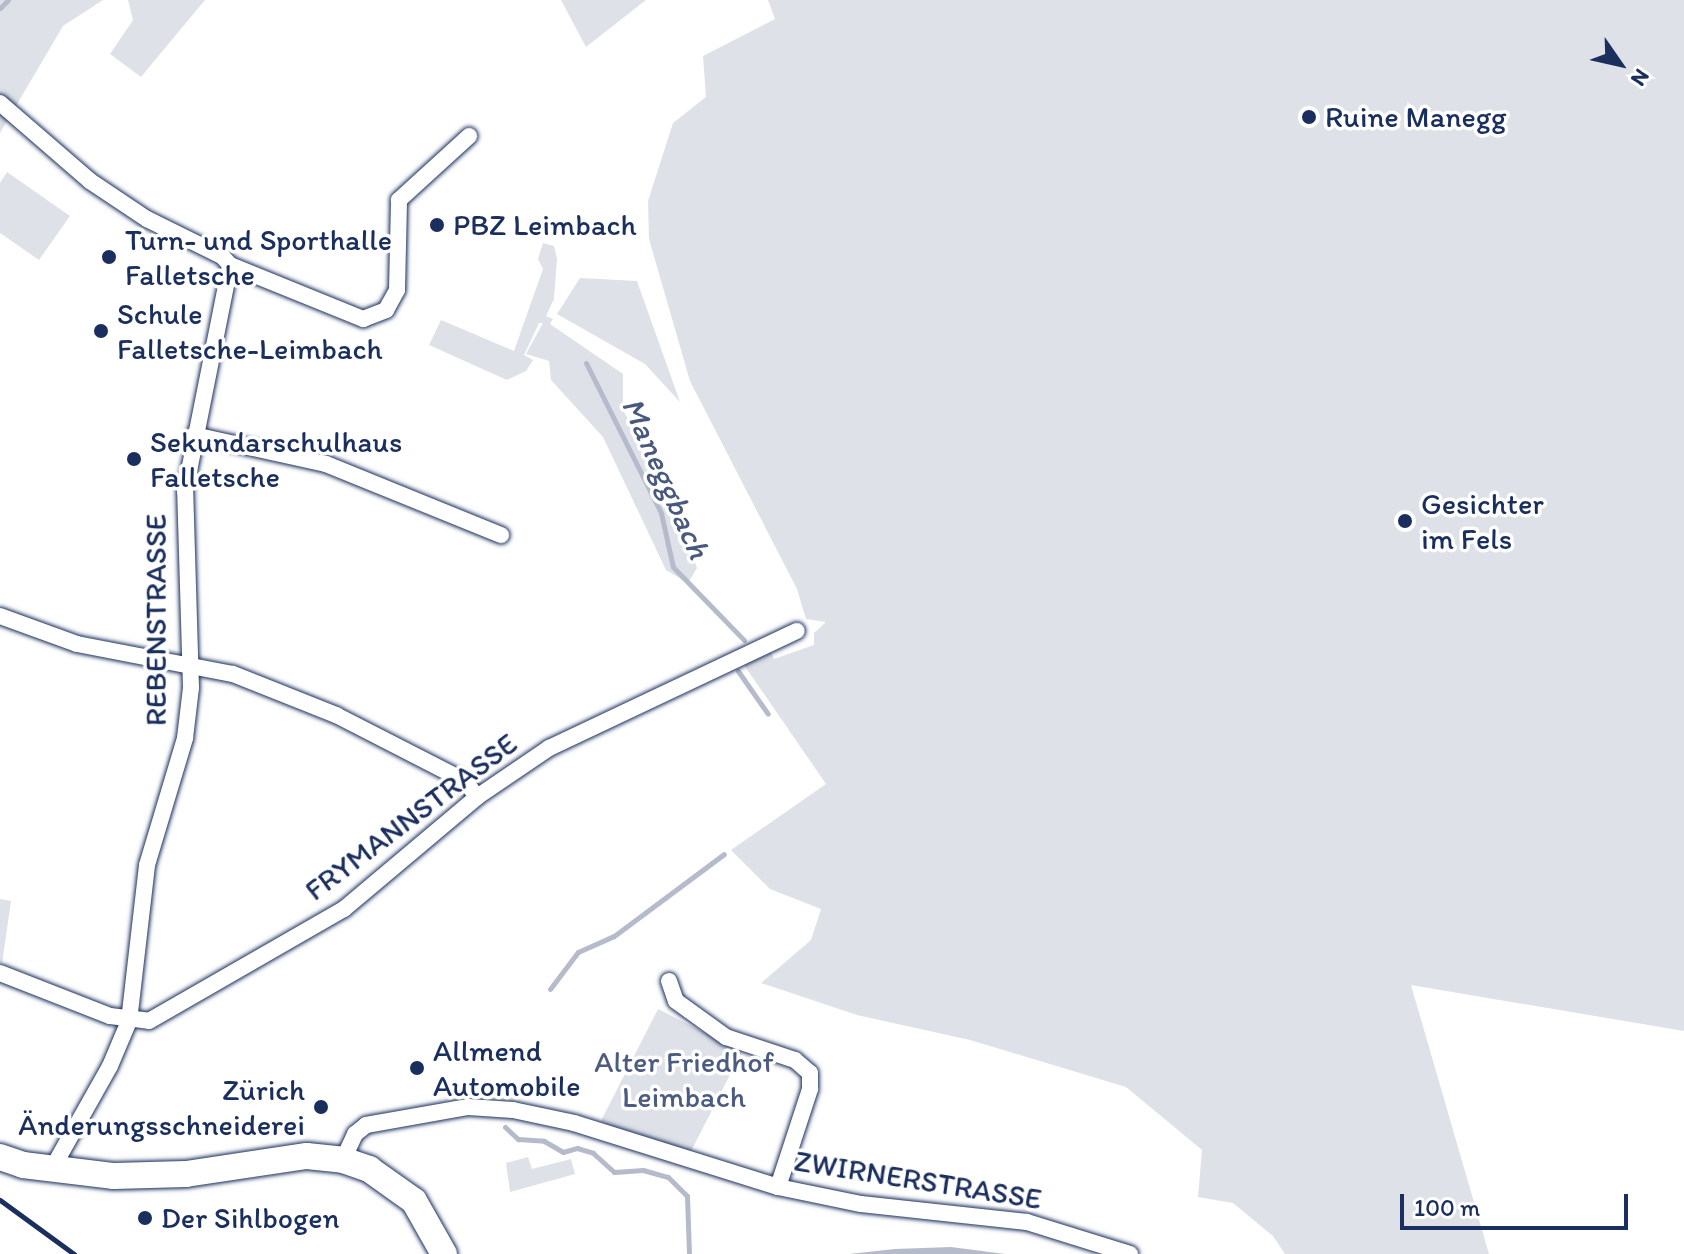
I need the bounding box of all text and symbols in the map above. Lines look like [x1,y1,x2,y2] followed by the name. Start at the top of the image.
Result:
[1580,24,1660,104] north arrow
[1625,64,1656,91] text: N
[1325,99,1507,135] place label: Ruine Manegg
[1300,108,1318,126] marker: Ruine Manegg
[453,207,637,243] place label: PBZ Leimbach
[428,216,446,234] marker: PBZ Leimbach
[125,222,392,292] place label: Turn- und Sporthalle Falletsche
[100,248,118,266] marker: Turn- und Sporthalle Falletsche
[117,296,383,366] place label: Schule Falletsche-Leimbach
[92,322,110,340] marker: Schule Falletsche-Leimbach
[613,391,719,565] water label: Maneggbach
[150,424,402,494] place label: Sekundarschulhaus Falletsche
[125,450,143,468] marker: Sekundarschulhaus Falletsche
[1421,486,1544,556] place label: Gesichter im Fels
[1396,512,1414,530] marker: Gesichter im Fels
[138,514,174,726] street label: REBENSTRASSE
[298,726,524,908] street label: FRYMANNSTRASSE
[433,1033,581,1104] place label: Allmend Automobile
[594,1044,774,1114] park label: Alter Friedhof Leimbach
[408,1059,426,1077] marker: Allmend Automobile
[18,1072,305,1142] place label: Zürich Änderungsschneiderei
[312,1098,330,1116] marker: Zürich Änderungsschneiderei
[792,1143,1044,1217] street label: ZWIRNERSTRASSE
[1404,1178,1632,1228] scale bar
[1414,1193,1480,1222] text: 100 m
[161,1200,340,1236] place label: Der Sihlbogen
[136,1209,154,1227] marker: Der Sihlbogen

